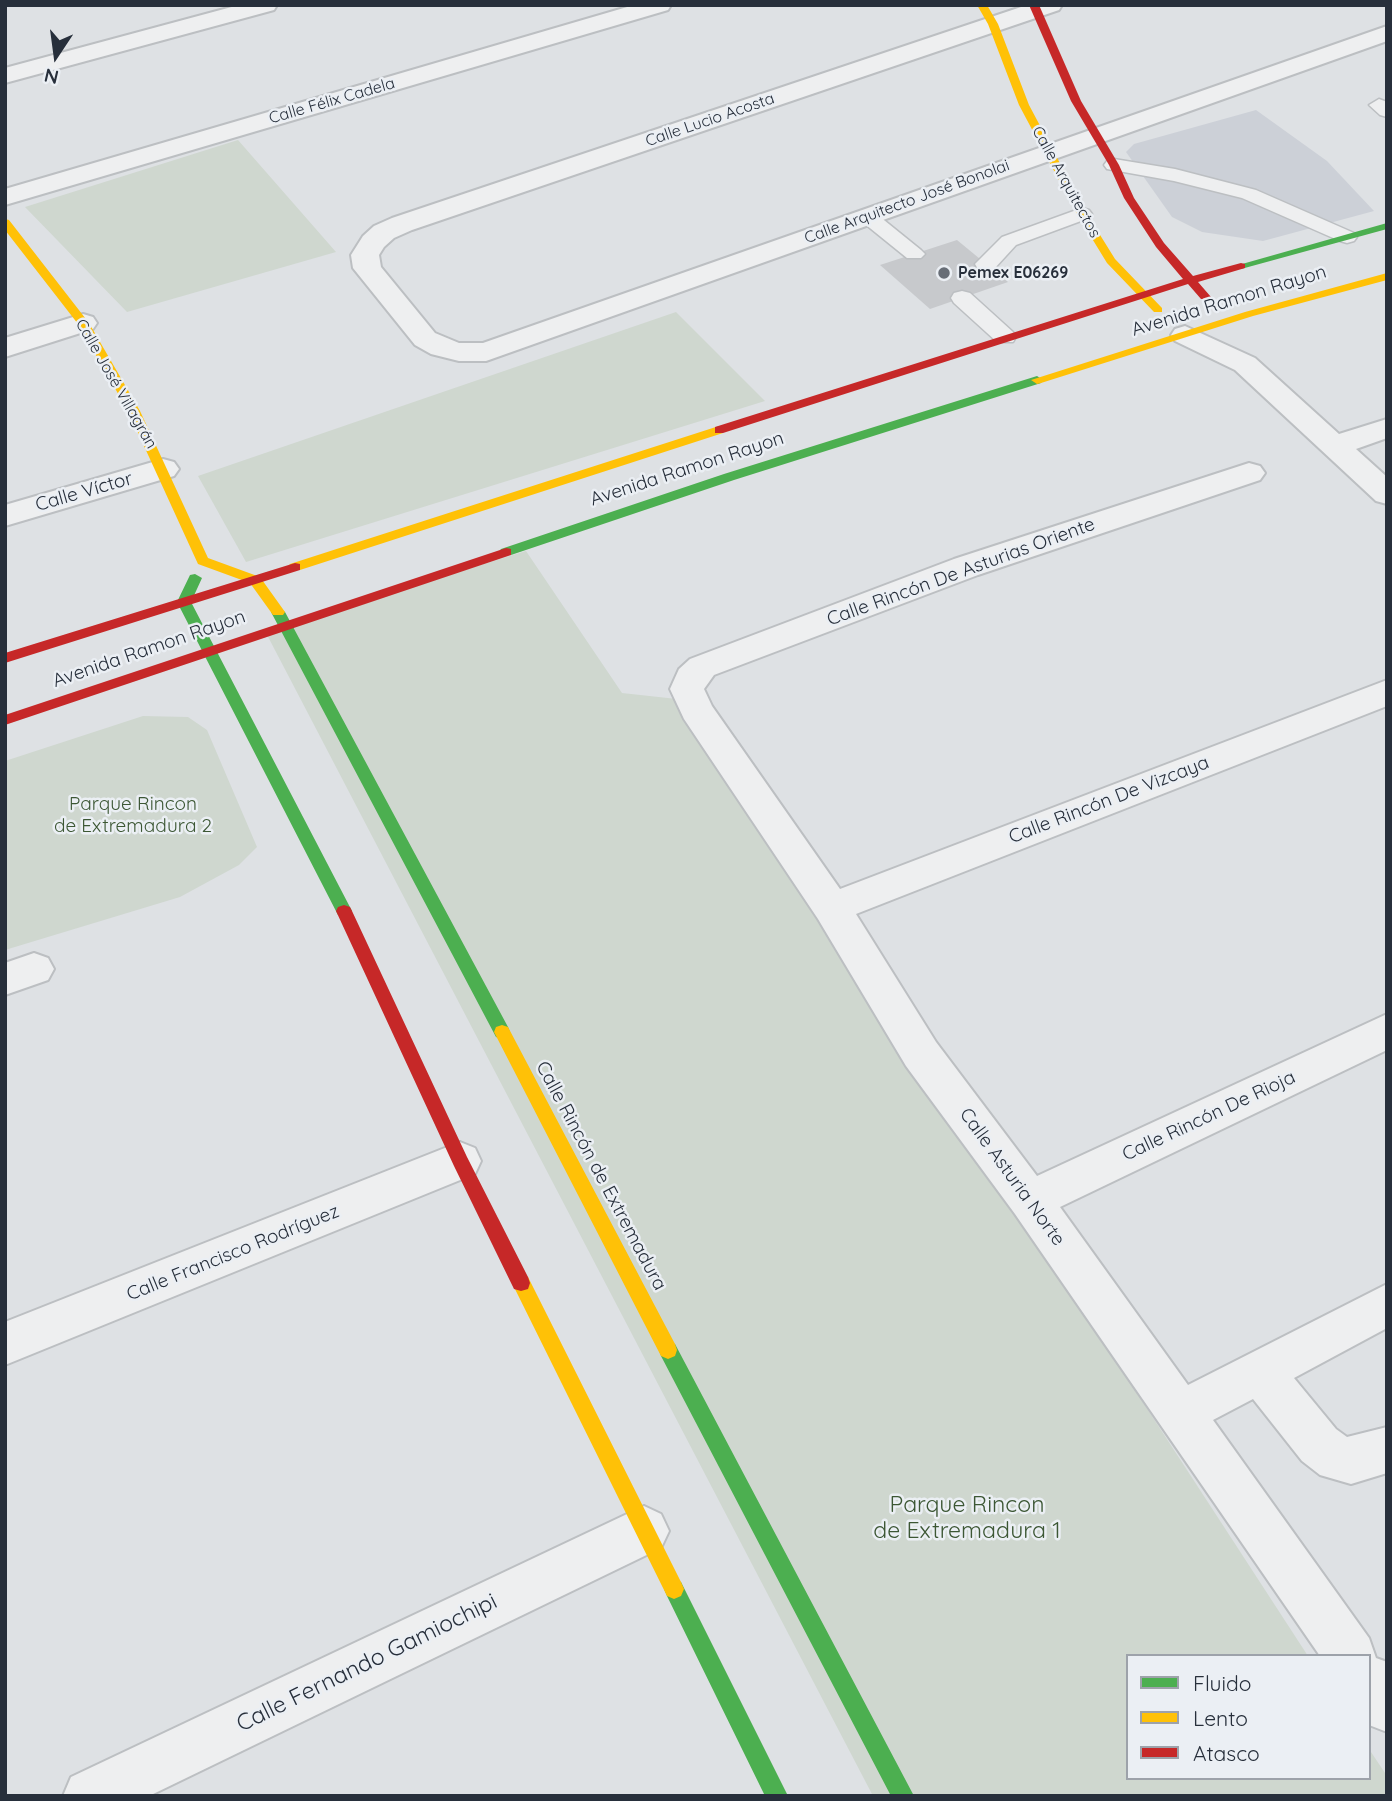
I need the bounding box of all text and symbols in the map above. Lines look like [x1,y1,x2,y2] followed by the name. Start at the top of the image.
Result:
[21,21,91,91] north arrow
[42,63,61,90] text: N
[267,74,397,128] street label: Calle Félix Cadela
[643,89,777,151] street label: Calle Lucio Acosta
[1027,123,1105,241] street label: Calle Arquitectos
[802,156,1012,248] street label: Calle Arquitecto José Bonolai
[1129,260,1329,342] street label: Avenida Ramon Rayon
[958,263,1068,283] place label: Pemex E06269
[936,265,952,281] marker: Pemex E06269
[71,316,161,452] street label: Calle José Villagrán
[587,427,787,511] street label: Avenida Ramon Rayon
[33,467,135,517] street label: Calle Víctor
[824,513,1098,631] street label: Calle Rincón De Asturias Oriente
[50,605,248,693] street label: Avenida Ramon Rayon
[1006,751,1212,849] street label: Calle Rincón De Vizcaya
[54,793,212,837] park label: Parque Rincon de Extremadura 2
[531,1058,671,1294] street label: Calle Rincón de Extremadura
[1119,1066,1299,1166] street label: Calle Rincón De Rioja
[954,1104,1070,1250] street label: Calle Asturia Norte
[123,1200,343,1306] street label: Calle Francisco Rodríguez
[873,1491,1061,1545] park label: Parque Rincon de Extremadura 1
[232,1588,502,1738] street label: Calle Fernando Gamiochipi
[1126,1654,1371,1780] legend
[1193,1670,1251,1696] text: Fluido
[1193,1705,1248,1731] text: Lento
[1193,1740,1260,1766] text: Atasco

